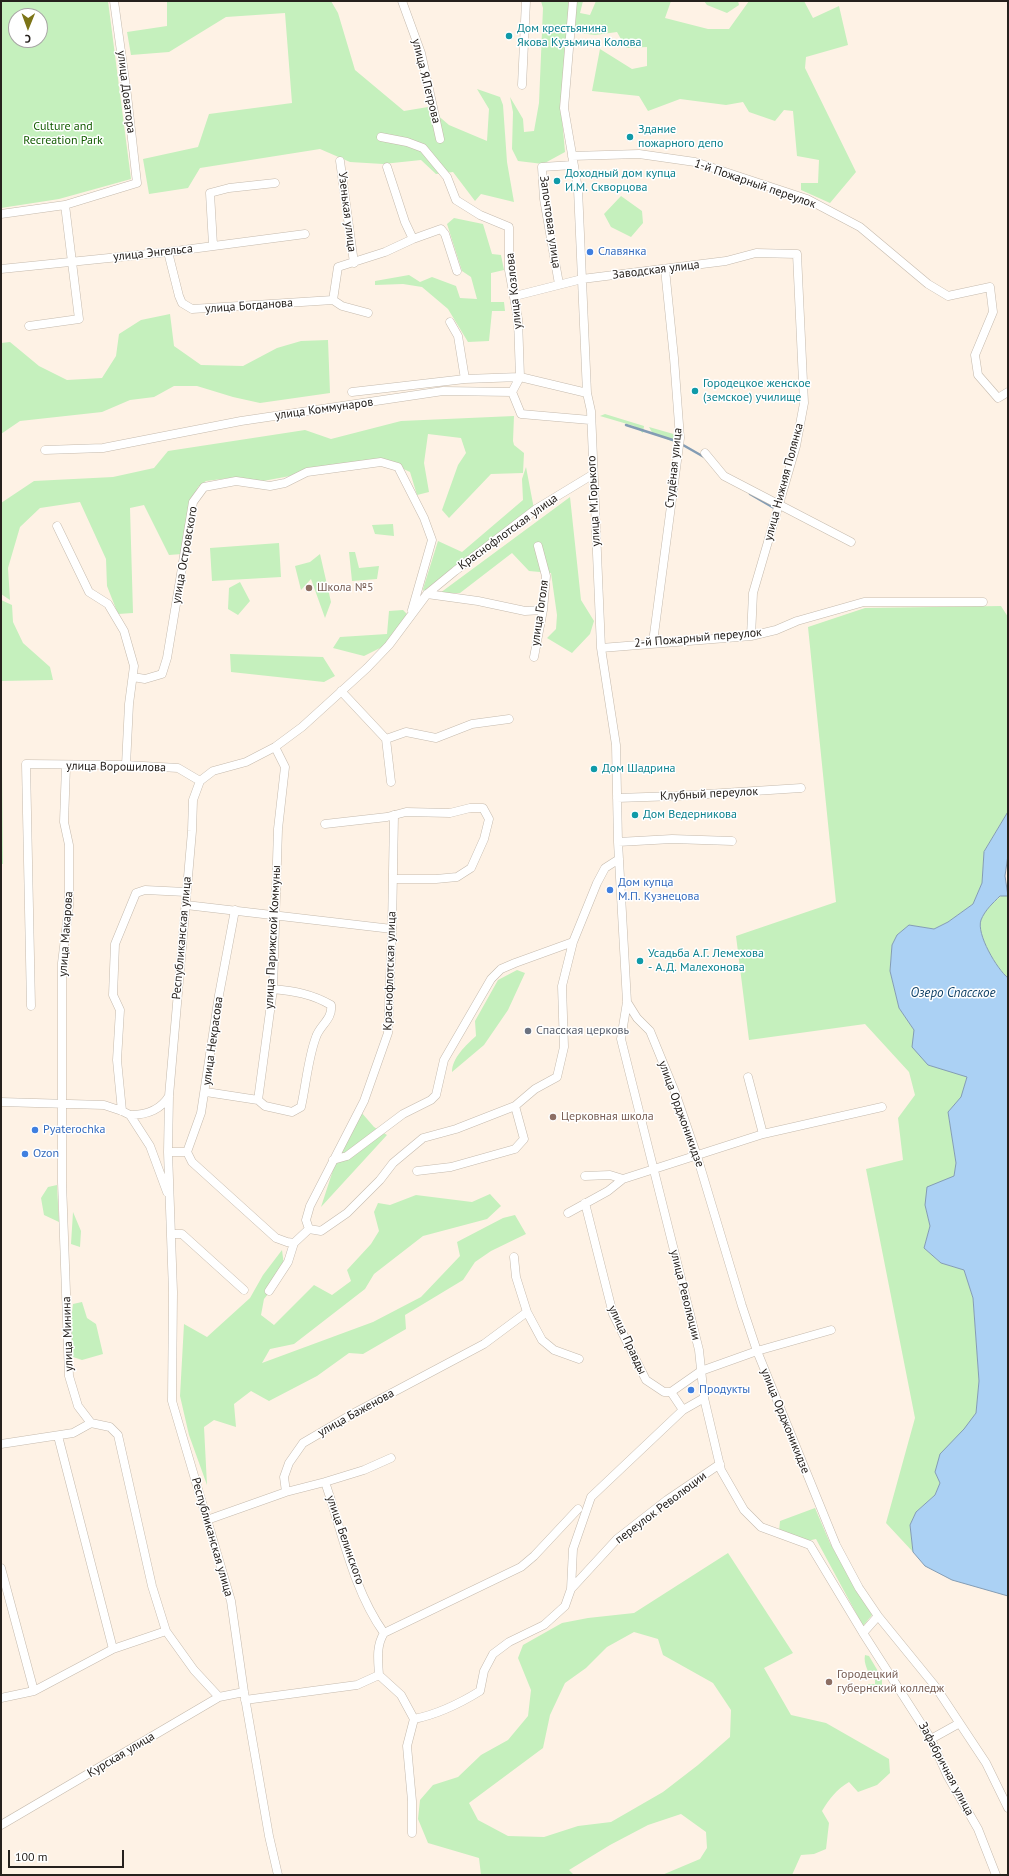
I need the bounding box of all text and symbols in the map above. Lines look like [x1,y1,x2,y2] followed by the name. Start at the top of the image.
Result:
[8,8,48,48] north arrow
[517,22,641,50] place label: Дом крестьянина Якова Кузьмича Колова
[504,31,514,41] marker: Дом крестьянина Якова Кузьмича Колова
[25,32,31,46] text: С
[409,37,443,125] street label: улица Я.Петрова
[114,50,138,134] street label: улица Доватора
[23,120,103,148] park label: Culture and Recreation Park
[638,123,723,151] place label: Здание пожарного депо
[625,132,635,142] marker: Здание пожарного депо
[692,156,818,212] street label: 1-й Пожарный переулок
[565,167,676,195] place label: Доходный дом купца И.М. Скворцова
[335,171,359,253] street label: Узенькая улица
[536,175,564,269] street label: Започтовая улица
[552,176,562,186] marker: Доходный дом купца И.М. Скворцова
[112,242,194,264] street label: улица Энгельса
[598,245,646,259] place label: Славянка
[585,247,595,257] marker: Славянка
[503,252,525,330] street label: улица Козлова
[612,258,700,282] street label: Заводская улица
[204,296,294,316] street label: улица Богданова
[703,377,811,405] place label: Городецкое женское (земское) училище
[690,386,700,396] marker: Городецкое женское (земское) училище
[274,395,374,423] street label: улица Коммунаров
[761,421,807,543] street label: улица Нижняя Полянка
[663,427,685,509] street label: Студёная улица
[584,455,604,547] street label: улица М.Горького
[455,491,561,573] street label: Краснофлотская улица
[169,505,201,605] street label: улица Островского
[528,579,552,647] street label: улица Гоголя
[317,581,373,595] place label: Школа №5
[304,583,314,593] marker: Школа №5
[634,625,762,651] street label: 2-й Пожарный переулок
[66,759,166,775] street label: улица Ворошилова
[602,762,676,776] place label: Дом Шадрина
[589,764,599,774] marker: Дом Шадрина
[660,784,758,804] street label: Клубный переулок
[643,808,737,822] place label: Дом Ведерникова
[630,810,640,820] marker: Дом Ведерникова
[262,865,284,1009] street label: улица Парижской Коммуны
[169,876,195,1000] street label: Республиканская улица
[618,876,699,904] place label: Дом купца М.П. Кузнецова
[605,885,615,895] marker: Дом купца М.П. Кузнецова
[56,891,76,977] street label: улица Макарова
[381,911,399,1031] street label: Краснофлотская улица
[648,947,764,975] place label: Усадьба А.Г. Лемехова - А.Д. Малехонова
[635,956,645,966] marker: Усадьба А.Г. Лемехова - А.Д. Малехонова
[910,985,996,1001] water label: Озеро Спасское
[200,996,226,1086] street label: улица Некрасова
[536,1024,629,1038] place label: Спасская церковь
[523,1026,533,1036] marker: Спасская церковь
[655,1059,707,1169] street label: улица Орджоникидзе
[561,1110,654,1124] place label: Церковная школа
[548,1112,558,1122] marker: Церковная школа
[43,1123,105,1137] place label: Pyaterochka
[30,1125,40,1135] marker: Pyaterochka
[33,1147,59,1161] place label: Ozon
[20,1149,30,1159] marker: Ozon
[667,1248,703,1342] street label: улица Революции
[59,1296,77,1372] street label: улица Минина
[605,1303,649,1377] street label: улица Правды
[757,1366,813,1476] street label: улица Орджоникидзе
[699,1383,750,1397] place label: Продукты
[686,1385,696,1395] marker: Продукты
[315,1386,397,1440] street label: улица Баженова
[612,1469,710,1547] street label: переулок Революции
[188,1476,236,1598] street label: Республиканская улица
[323,1494,367,1586] street label: улица Белинского
[837,1668,944,1696] place label: Городецкий губернский колледж
[824,1677,834,1687] marker: Городецкий губернский колледж
[915,1720,977,1818] street label: Зафабричная улица
[85,1729,157,1781] street label: Курская улица
[10,1842,126,1868] scale bar
[15,1849,48,1864] text: 100 m

